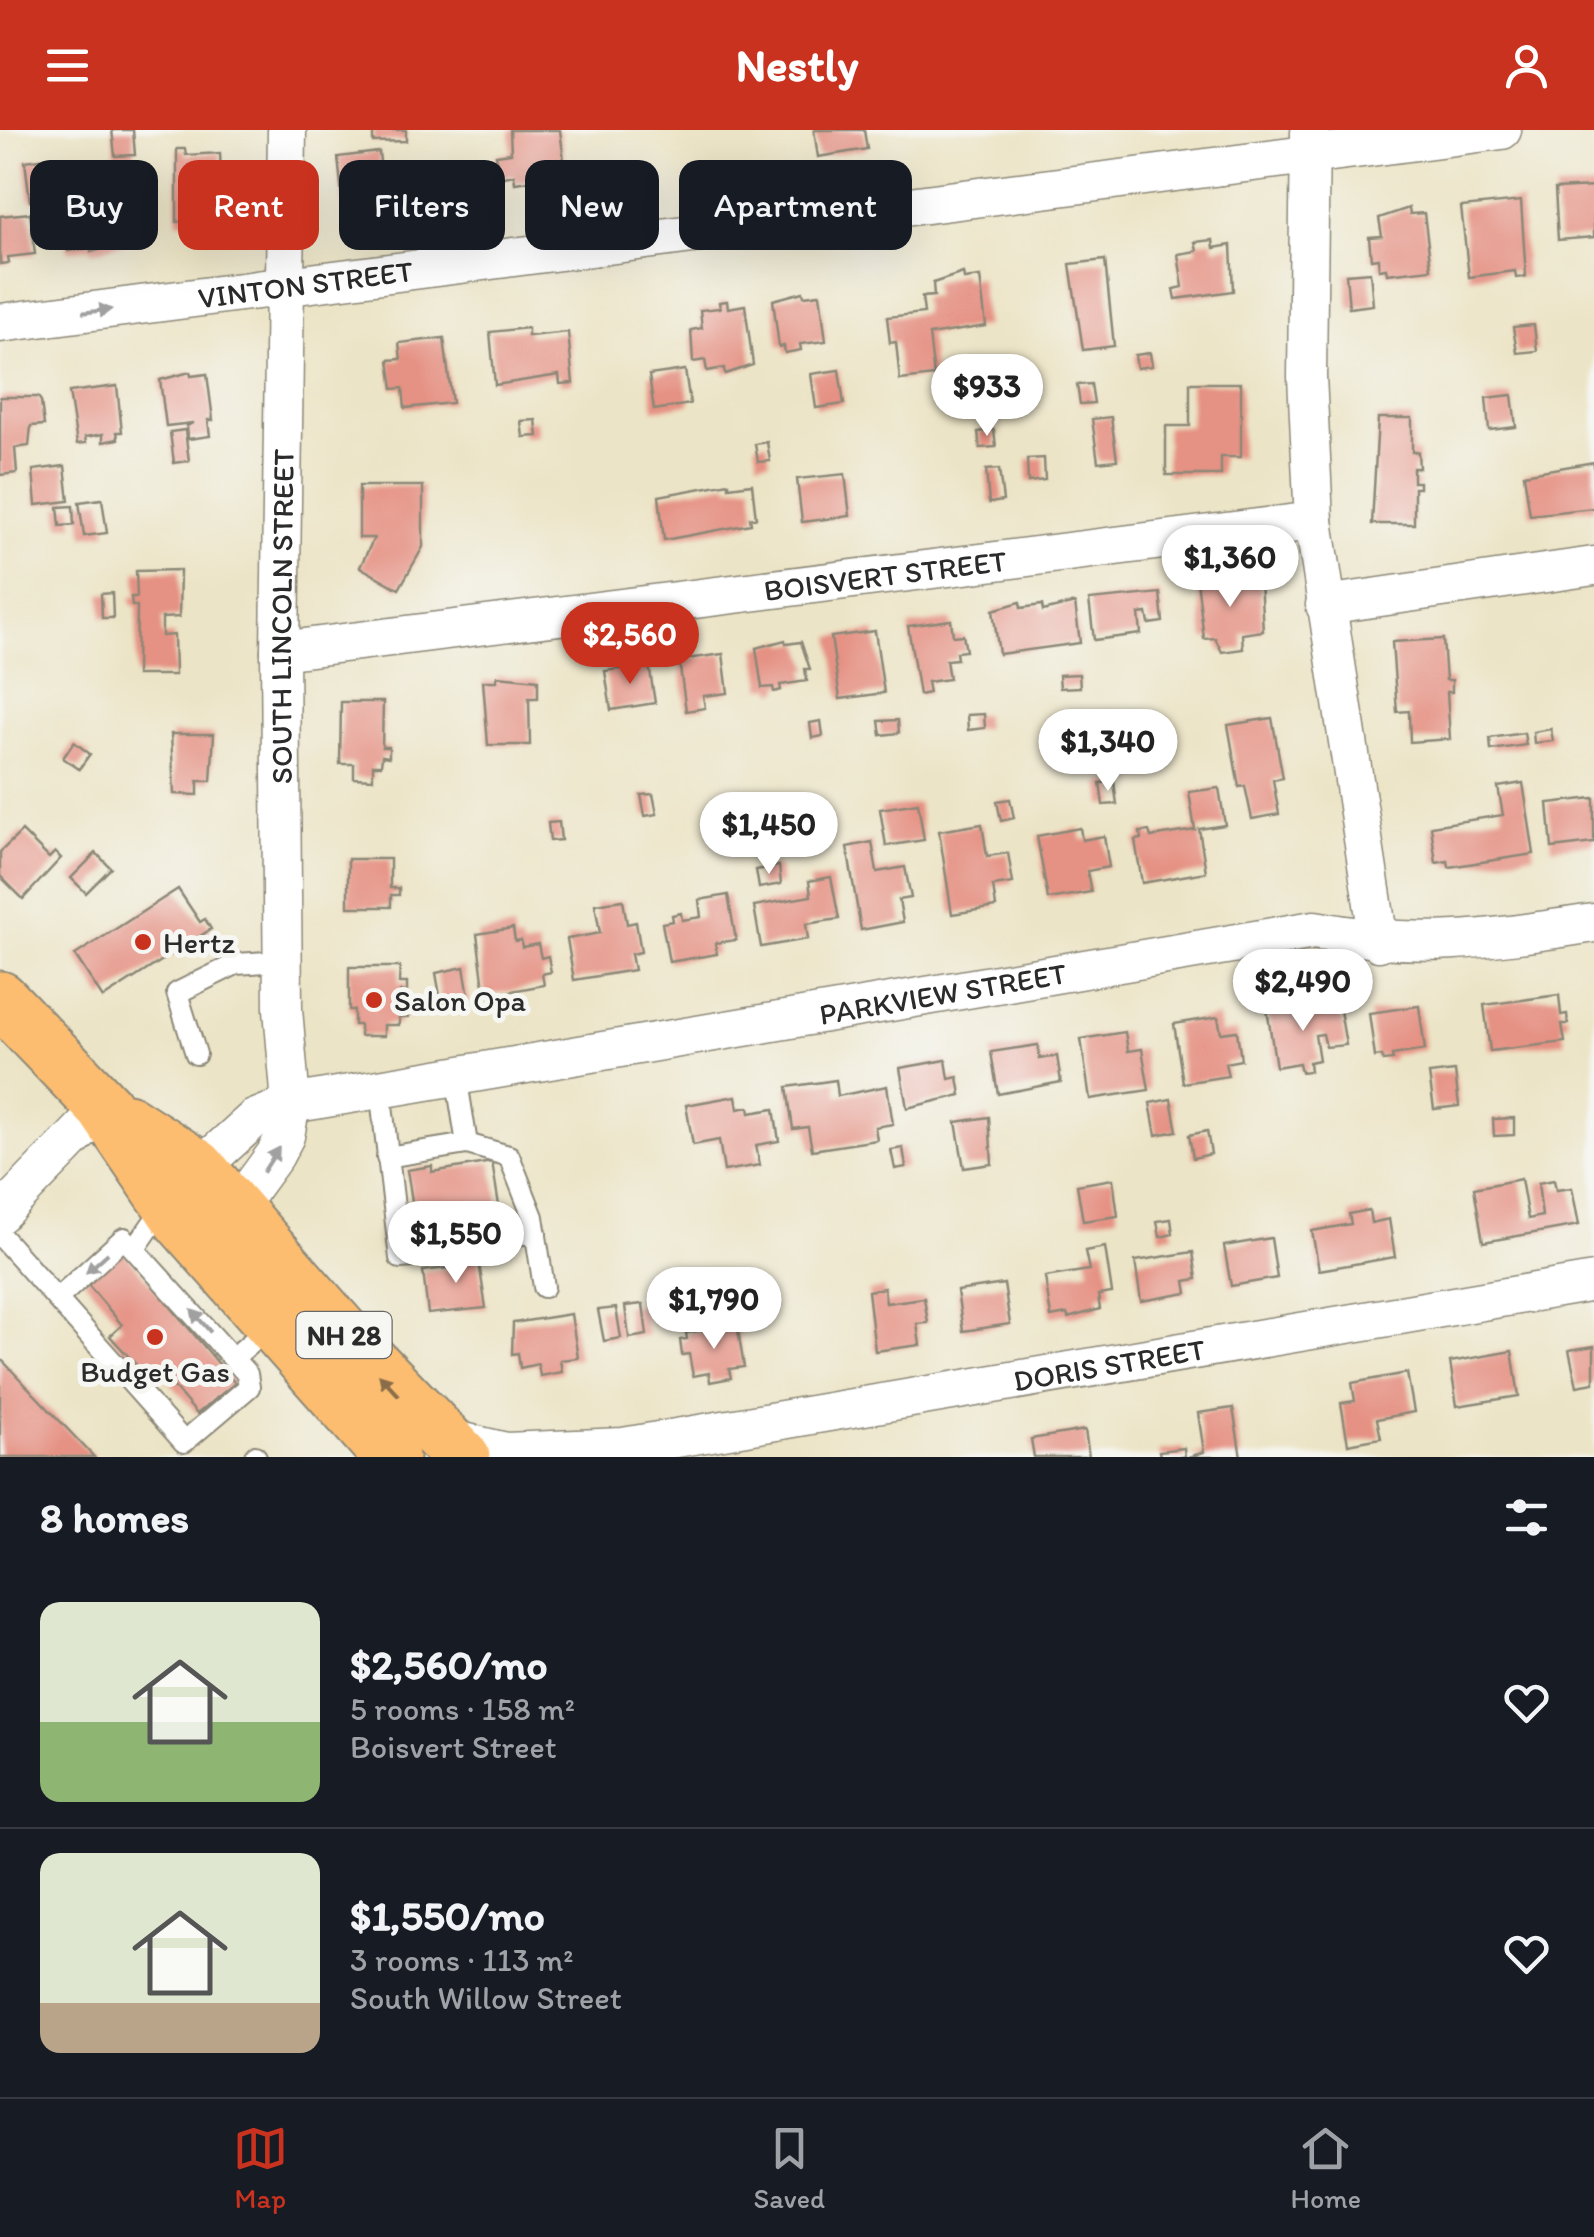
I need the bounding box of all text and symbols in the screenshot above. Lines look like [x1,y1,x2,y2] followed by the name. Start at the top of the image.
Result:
[40,38,95,93] icon: menu
[736,38,858,92] text: Nestly
[1499,38,1554,93] icon: person
[30,160,158,250] chip: Buy
[178,160,319,250] chip: Rent
[339,160,505,250] chip: Filters
[525,160,659,250] chip: New
[679,160,912,250] chip: Apartment
[196,252,415,316] street label: VINTON STREET
[81,303,113,319] one-way arrow
[928,354,1046,439] pin: $933
[953,367,1021,405] text: $933
[261,448,301,784] street label: SOUTH LINCOLN STREET
[1149,525,1311,610] pin: $1,360
[1184,538,1276,576] text: $1,360
[762,541,1009,609] street label: BOISVERT STREET
[549,602,711,687] pin: $2,560
[583,615,677,653] text: $2,560
[1027,709,1189,794] pin: $1,340
[1060,722,1156,760] text: $1,340
[688,792,850,877] pin: $1,450
[722,805,816,843] text: $1,450
[163,924,235,961] place label: Hertz
[132,931,154,953] marker: Hertz
[1222,949,1384,1034] pin: $2,490
[816,954,1069,1032] street label: PARKVIEW STREET
[1255,962,1351,1000] text: $2,490
[394,982,527,1019] place label: Salon Opa
[363,989,385,1011] marker: Salon Opa
[262,1146,280,1173] one-way arrow
[375,1201,537,1286] pin: $1,550
[410,1214,502,1252] text: $1,550
[85,1251,110,1273] one-way arrow
[633,1267,795,1352] pin: $1,790
[669,1280,759,1318] text: $1,790
[191,1309,213,1334] one-way arrow
[296,1312,392,1358] road number: NH 28
[144,1326,166,1348] marker: Budget Gas
[1010,1330,1208,1399] street label: DORIS STREET
[80,1353,230,1390] place label: Budget Gas
[378,1373,401,1397] one-way arrow
[1499,1490,1554,1545] icon: filters
[40,1492,189,1543] text: 8 homes
[350,1639,548,1690] text: $2,560/mo
[120,1642,240,1762] icon: home
[1499,1675,1554,1730] icon: heart
[350,1690,575,1728] text: 5 rooms · 158 m²
[350,1728,557,1766] text: Boisvert Street
[350,1890,545,1941] text: $1,550/mo
[120,1893,240,2013] icon: home
[1499,1926,1554,1981] icon: heart
[350,1941,573,1979] text: 3 rooms · 113 m²
[350,1979,622,2017] text: South Willow Street
[233,2121,288,2215] tab: Map
[753,2121,825,2215] tab: Saved
[1291,2121,1361,2215] tab: Home

